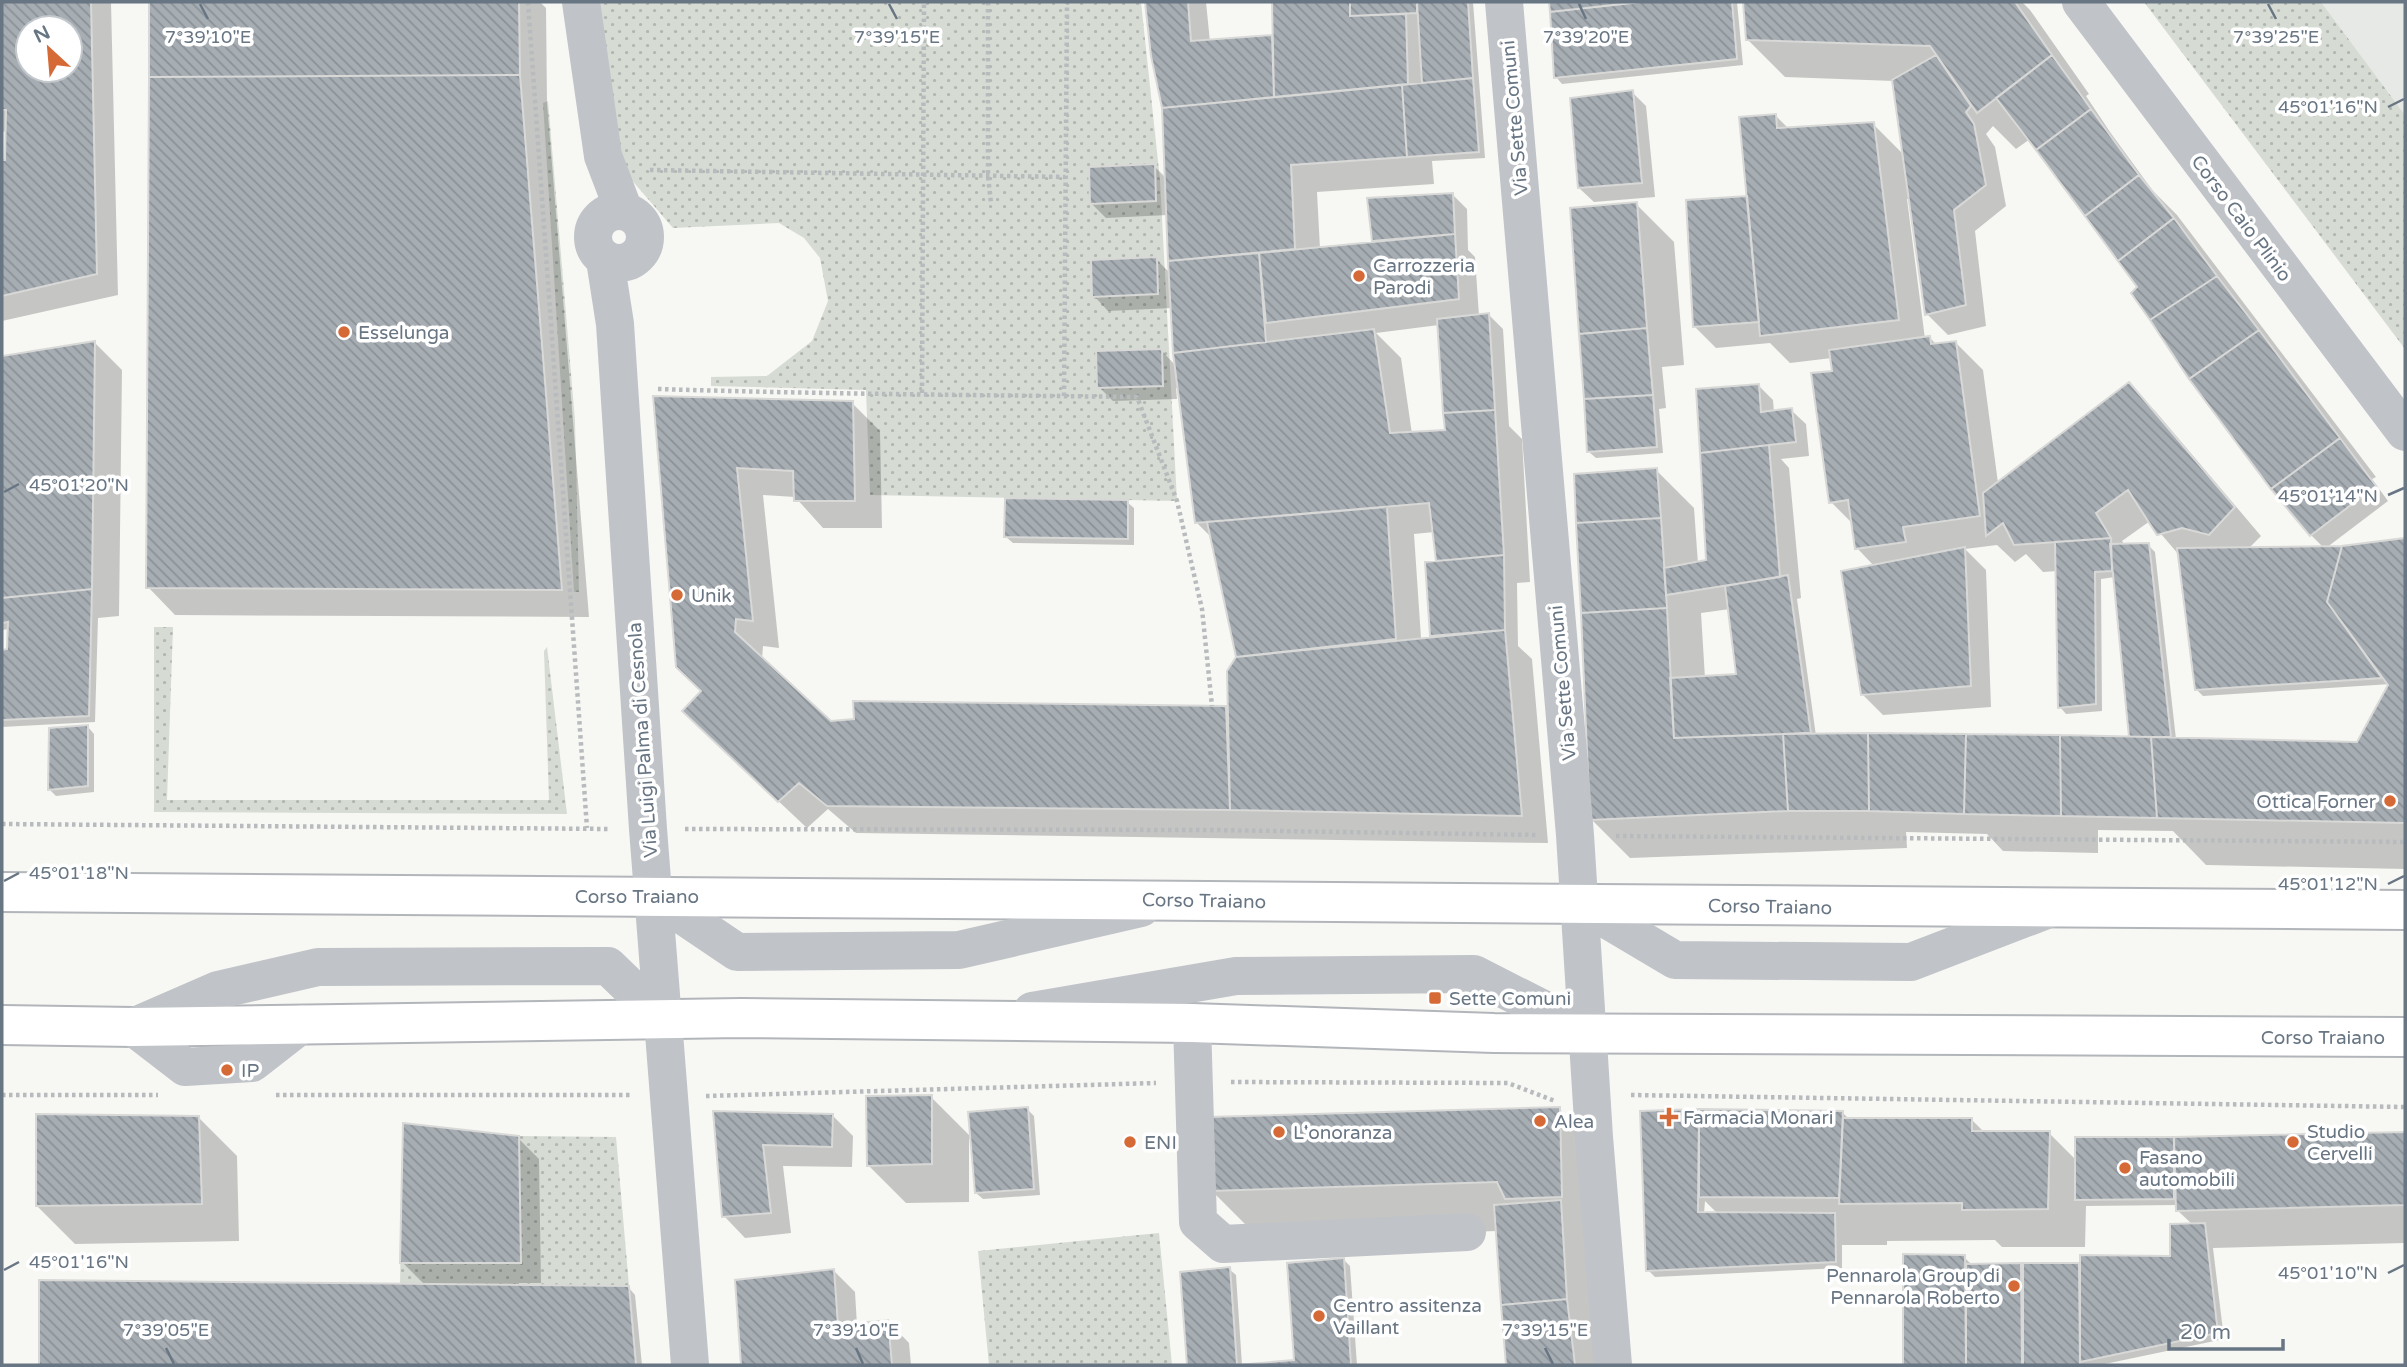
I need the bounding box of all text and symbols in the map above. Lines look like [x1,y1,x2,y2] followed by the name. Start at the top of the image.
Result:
[14,14,84,84] north arrow
[30,21,54,48] text: N
[165,26,251,48] text: 7°39'10"E
[854,26,940,48] text: 7°39'15"E
[1543,26,1629,48] text: 7°39'20"E
[2233,26,2319,48] text: 7°39'25"E
[1497,39,1533,196] street label: Via Sette Comuni
[2278,96,2378,118] text: 45°01'16"N
[2187,151,2296,286] street label: Corso Caio Plinio
[1373,255,1475,299] place label: Carrozzeria Parodi
[1351,268,1367,284] marker: Carrozzeria Parodi
[358,322,450,344] place label: Esselunga
[336,324,352,340] marker: Esselunga
[29,474,129,496] text: 45°01'20"N
[2278,485,2378,507] text: 45°01'14"N
[691,585,732,607] place label: Unik
[669,587,685,603] marker: Unik
[1545,604,1581,761] street label: Via Sette Comuni
[624,621,662,858] street label: Via Luigi Palma di Cesnola
[2256,791,2377,813] place label: Ottica Forner
[2382,793,2398,809] marker: Ottica Forner
[29,862,129,884] text: 45°01'18"N
[2278,873,2378,895] text: 45°01'12"N
[575,886,699,908] street label: Corso Traiano
[1142,889,1266,913] street label: Corso Traiano
[1708,895,1832,919] street label: Corso Traiano
[1449,988,1571,1010] place label: Sette Comuni
[1427,990,1443,1006] marker: Sette Comuni
[2261,1027,2385,1049] street label: Corso Traiano
[241,1060,259,1082] place label: IP
[219,1062,235,1078] marker: IP
[1683,1107,1834,1129] place label: Farmacia Monari
[1661,1109,1677,1125] marker: Farmacia Monari
[1554,1111,1594,1133] place label: Alea
[1532,1113,1548,1129] marker: Alea
[2307,1121,2373,1165] place label: Studio Cervelli
[1293,1122,1393,1144] place label: L'onoranza
[1271,1124,1287,1140] marker: L'onoranza
[1144,1132,1177,1154] place label: ENI
[1122,1134,1138,1150] marker: ENI
[2285,1134,2301,1150] marker: Studio Cervelli
[2139,1147,2235,1191] place label: Fasano automobili
[2117,1160,2133,1176] marker: Fasano automobili
[29,1251,129,1273] text: 45°01'16"N
[2278,1262,2378,1284] text: 45°01'10"N
[1826,1265,2000,1309] place label: Pennarola Group di Pennarola Roberto
[2006,1278,2022,1294] marker: Pennarola Group di Pennarola Roberto
[1333,1295,1482,1339] place label: Centro assitenza Vaillant
[1311,1308,1327,1324] marker: Centro assitenza Vaillant
[2169,1308,2283,1352] scale bar
[123,1319,209,1341] text: 7°39'05"E
[813,1319,899,1341] text: 7°39'10"E
[1502,1319,1588,1341] text: 7°39'15"E
[2180,1320,2231,1345] text: 20 m

